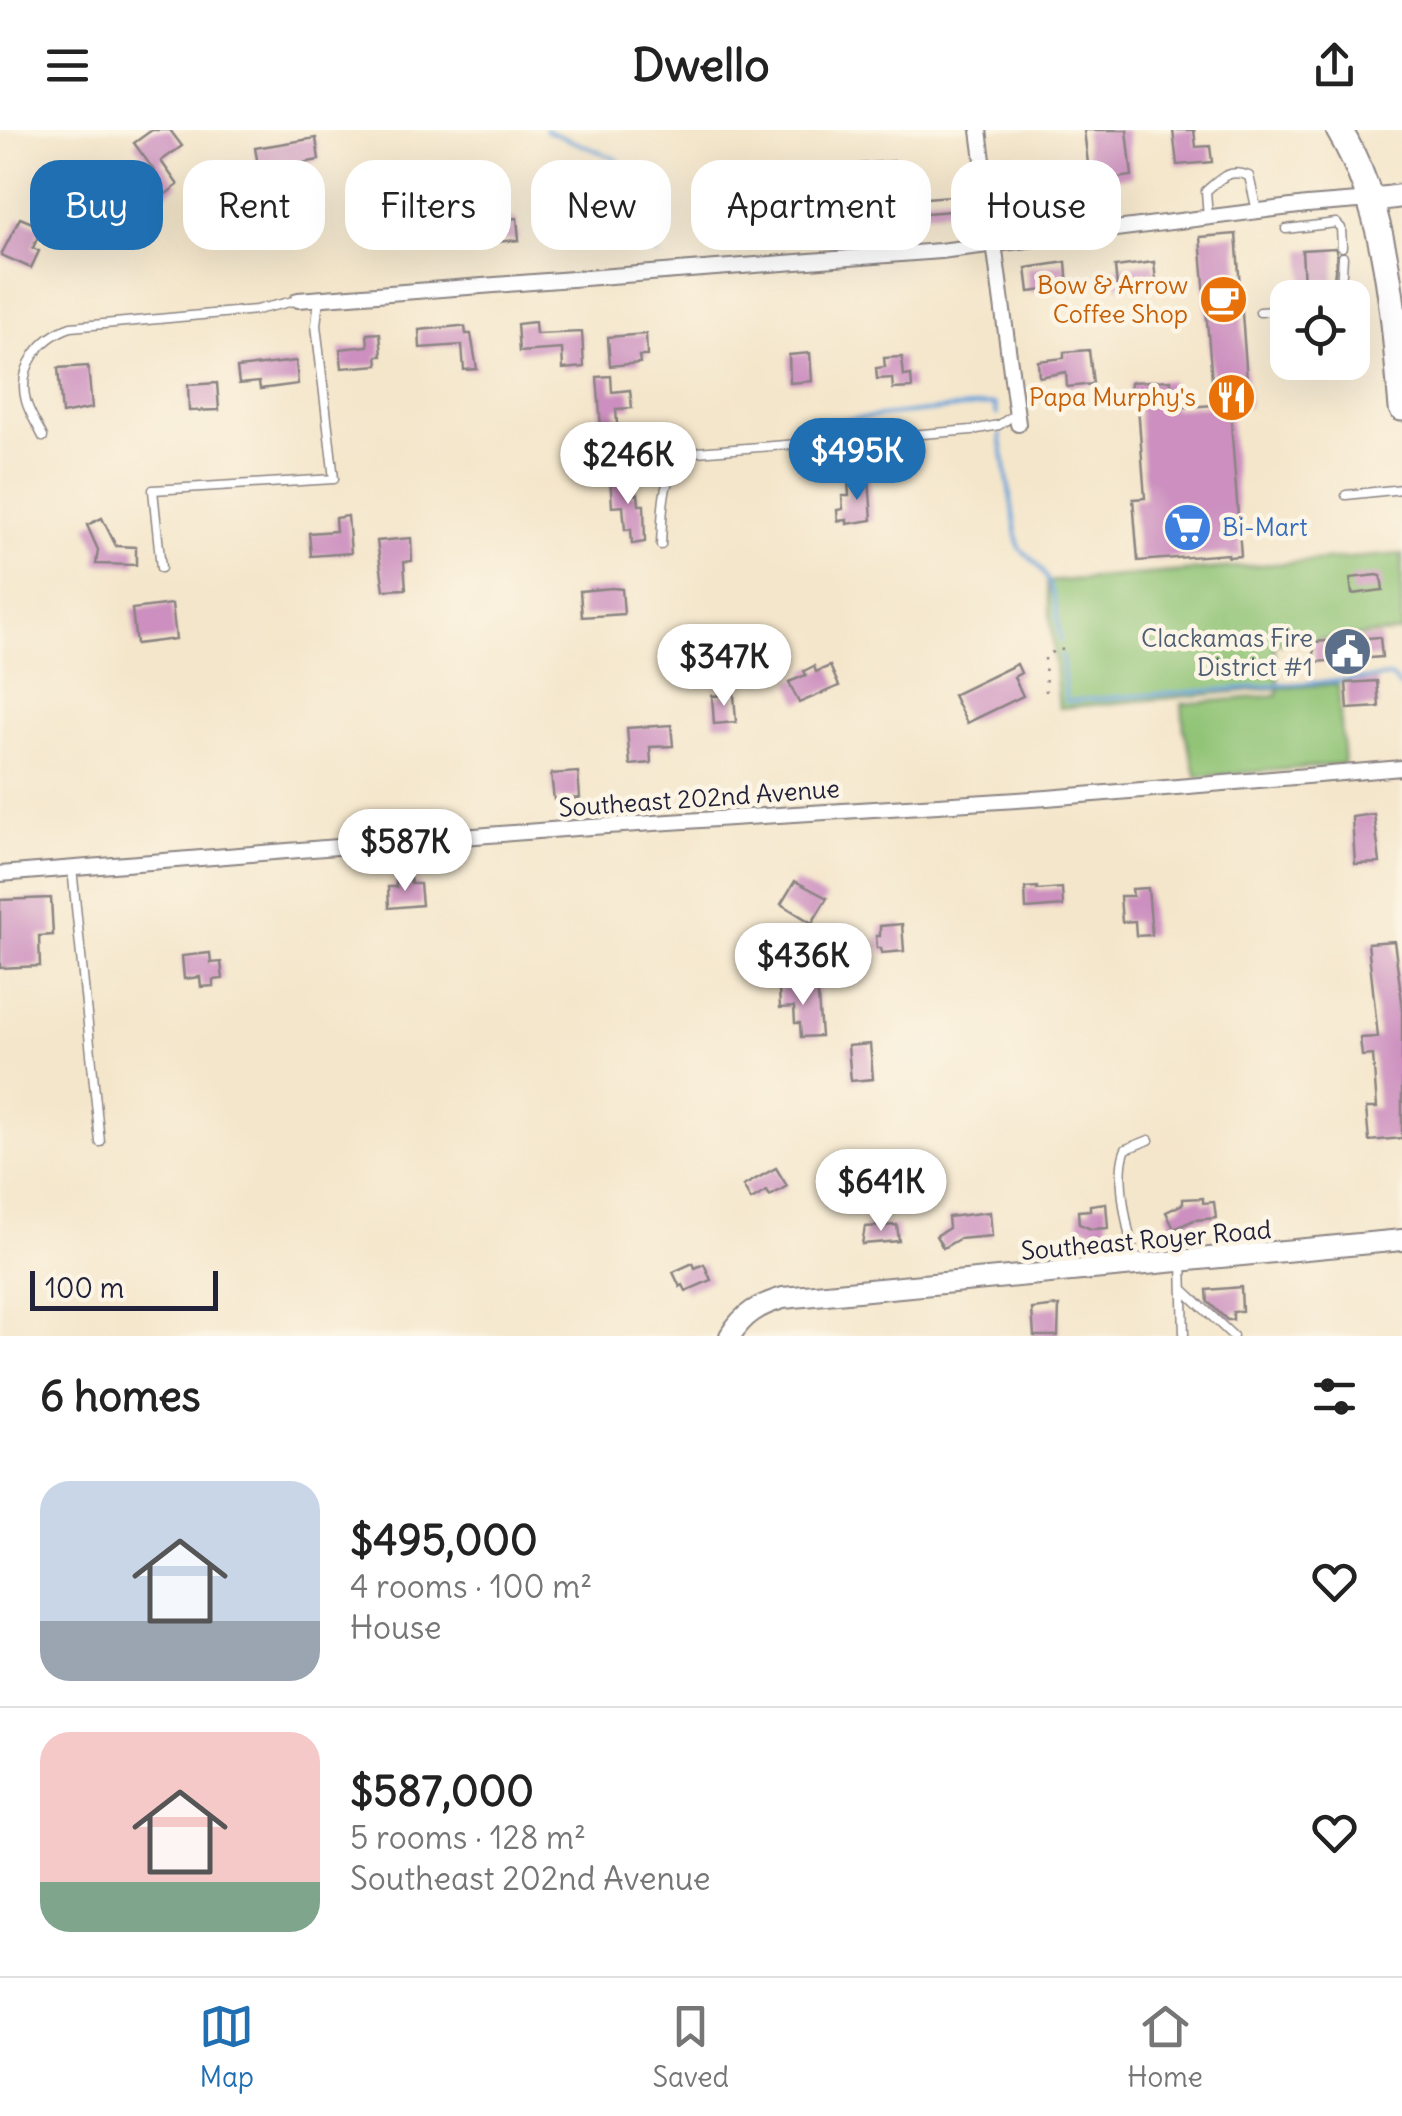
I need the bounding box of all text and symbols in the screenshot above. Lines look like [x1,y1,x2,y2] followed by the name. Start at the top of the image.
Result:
[633,37,769,93] text: Dwello
[40,38,95,93] icon: menu
[1307,38,1362,93] icon: share
[30,160,163,250] chip: Buy
[183,160,325,250] chip: Rent
[345,160,511,250] chip: Filters
[531,160,671,250] chip: New
[691,160,931,250] chip: Apartment
[951,160,1121,250] chip: House
[1037,269,1188,330] place label: Bow & Arrow Coffee Shop
[1197,273,1249,325] cafe icon: Bow & Arrow Coffee Shop
[1270,280,1370,380] map controls
[1270,280,1370,380] button: locate
[1205,371,1257,423] restaurant icon: Papa Murphy's
[1029,381,1196,413] place label: Papa Murphy's
[787,418,927,503] pin: $495K
[558,422,698,507] pin: $246K
[811,430,903,471] text: $495K
[582,434,674,475] text: $246K
[1161,501,1213,553] supermarket icon: Bi-Mart
[1222,511,1308,543] place label: Bi-Mart
[1141,622,1313,683] place label: Clackamas Fire District #1
[654,624,794,709] pin: $347K
[1322,626,1374,678] public building icon: Clackamas Fire District #1
[679,636,769,677] text: $347K
[557,772,841,824] street label: Southeast 202nd Avenue
[335,809,475,894] pin: $587K
[360,821,450,862] text: $587K
[733,923,873,1008] pin: $436K
[757,935,849,976] text: $436K
[811,1149,951,1234] pin: $641K
[838,1161,924,1202] text: $641K
[1020,1213,1272,1267] street label: Southeast Royer Road
[30,1266,218,1310] scale bar
[45,1270,124,1306] text: 100 m
[1307,1369,1362,1424] icon: filters
[40,1370,201,1422] text: 6 homes
[350,1514,538,1566] text: $495,000
[120,1521,240,1641] icon: home
[1307,1554,1362,1609] icon: heart
[350,1566,592,1607] text: 4 rooms · 100 m²
[350,1607,441,1648] text: House
[350,1765,534,1817] text: $587,000
[120,1772,240,1892] icon: home
[1307,1805,1362,1860] icon: heart
[350,1817,586,1858] text: 5 rooms · 128 m²
[350,1858,711,1899] text: Southeast 202nd Avenue
[199,1999,254,2095] tab: Map
[652,1999,729,2095] tab: Saved
[1127,1999,1203,2095] tab: Home

